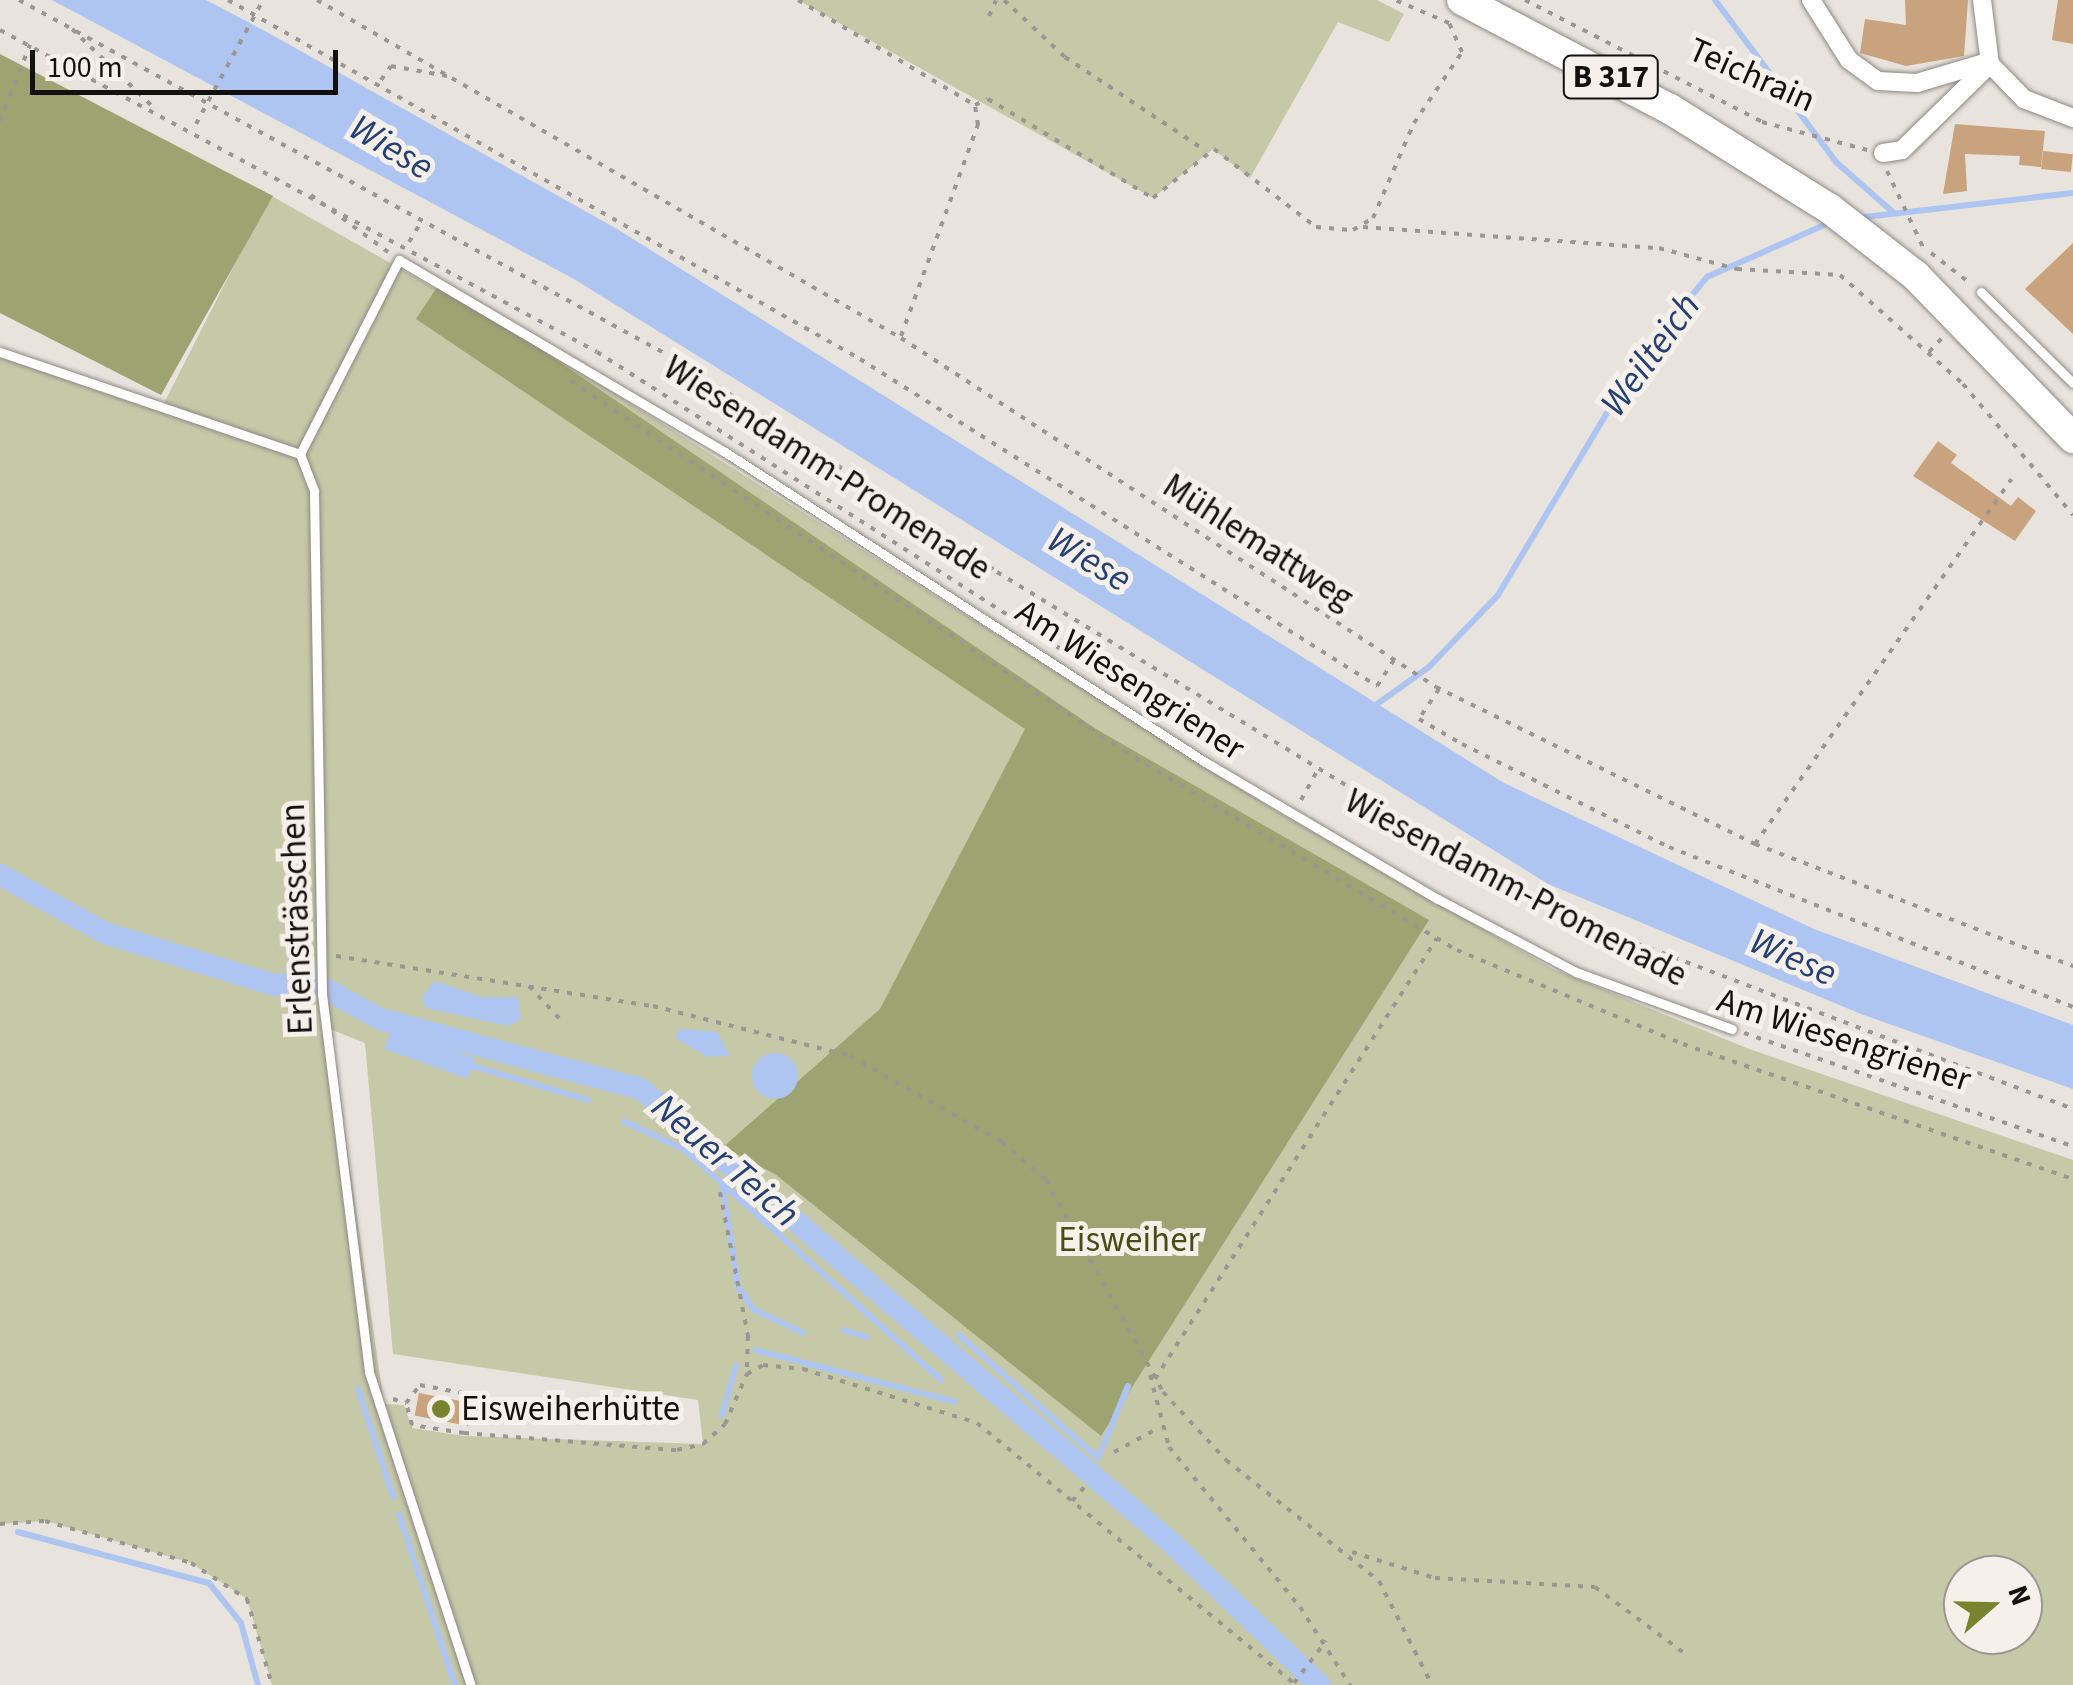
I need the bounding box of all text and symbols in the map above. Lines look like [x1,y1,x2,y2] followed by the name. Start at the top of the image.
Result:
[1682,29,1822,121] street label: Teichrain
[35,30,342,92] scale bar
[47,46,123,89] text: 100 m
[1561,50,1661,104] road number: B 317
[341,105,441,191] water label: Wiese
[1591,285,1711,425] water label: Weilteich
[656,347,998,589] street label: Wiesendamm-Promenade
[1155,465,1361,619] street label: Mühlemattweg
[1039,517,1139,603] water label: Wiese
[1008,590,1252,770] street label: Am Wiesengriener
[1338,780,1694,996] street label: Wiesendamm-Promenade
[272,803,322,1035] street label: Erlensträsschen
[1743,919,1843,997] water label: Wiese
[1712,979,1976,1101] street label: Am Wiesengriener
[642,1085,808,1237] water label: Neuer Teich
[1058,1219,1200,1261] park label: Eisweiher
[461,1388,680,1430] place label: Eisweiherhütte
[430,1398,452,1420] marker: Eisweiherhütte
[1943,1555,2043,1655] north arrow
[1997,1580,2041,1611] text: N

